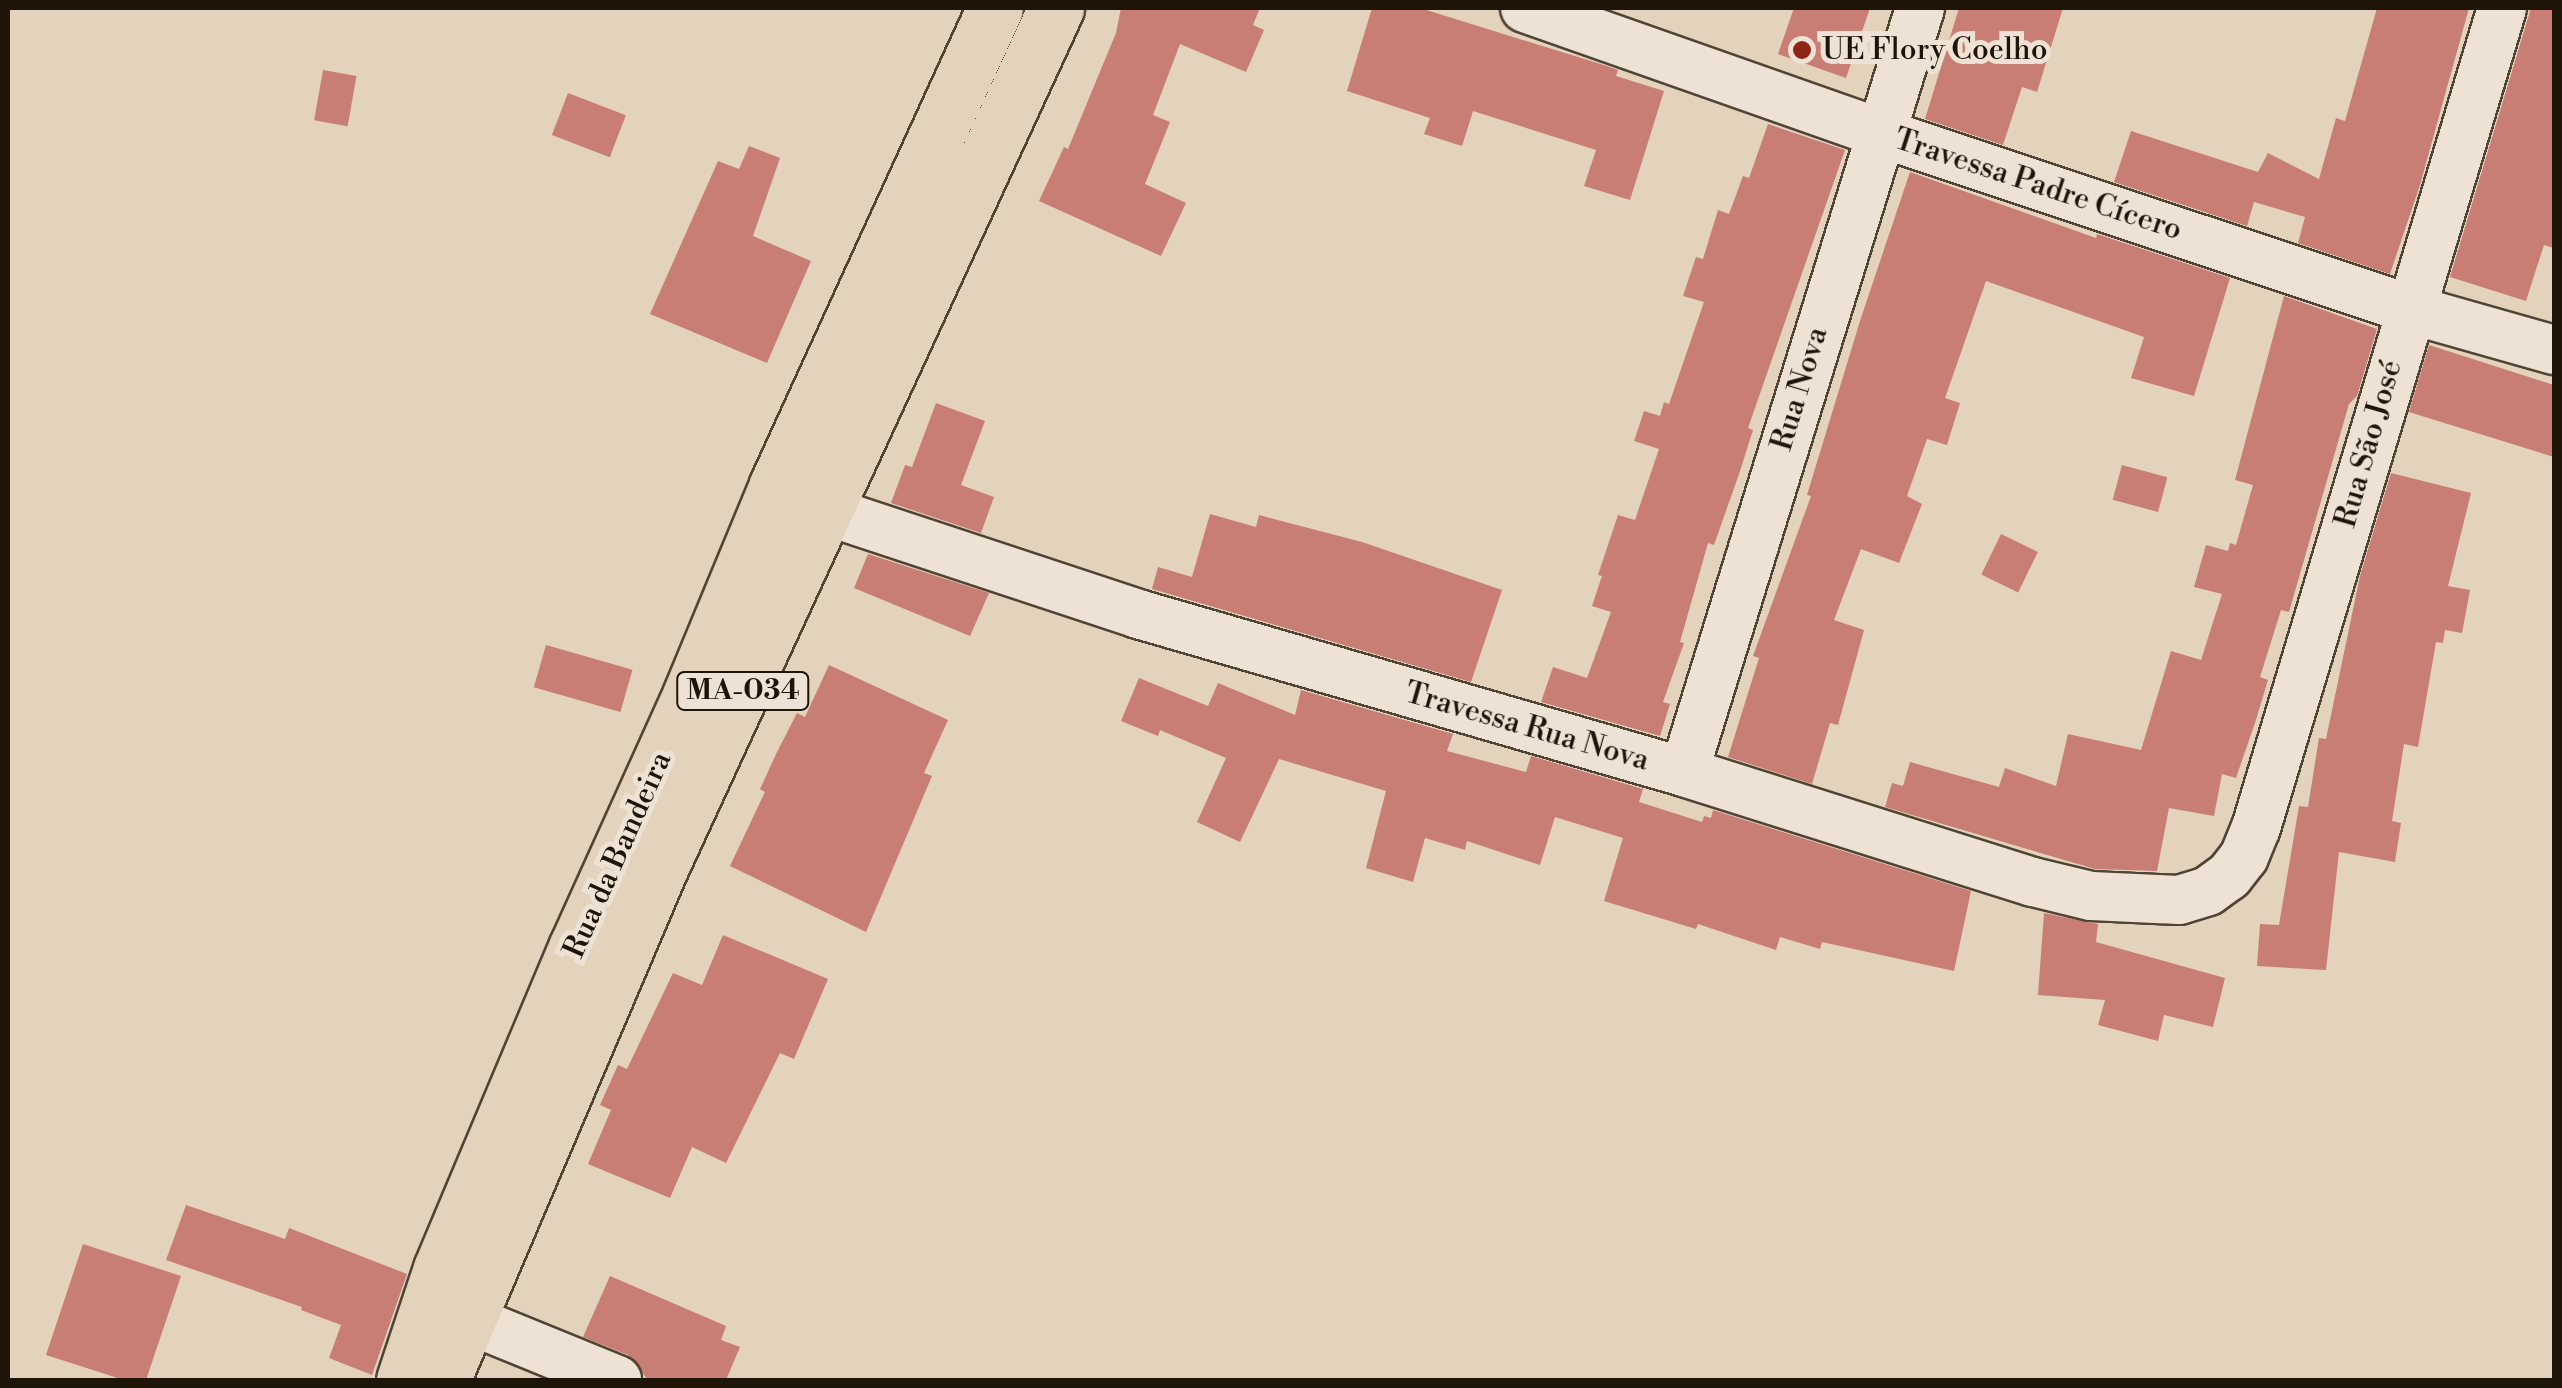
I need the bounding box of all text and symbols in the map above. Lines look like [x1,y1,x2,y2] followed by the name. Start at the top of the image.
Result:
[1822,32,2048,68] place label: UE Flory Coelho
[1791,39,1813,61] marker: UE Flory Coelho
[1890,121,2186,249] street label: Travessa Padre Cícero
[1764,323,1836,455] street label: Rua Nova
[2328,356,2410,532] street label: Rua São José
[676,668,810,714] road number: MA-034
[1401,675,1653,779] street label: Travessa Rua Nova
[556,746,680,964] street label: Rua da Bandeira

